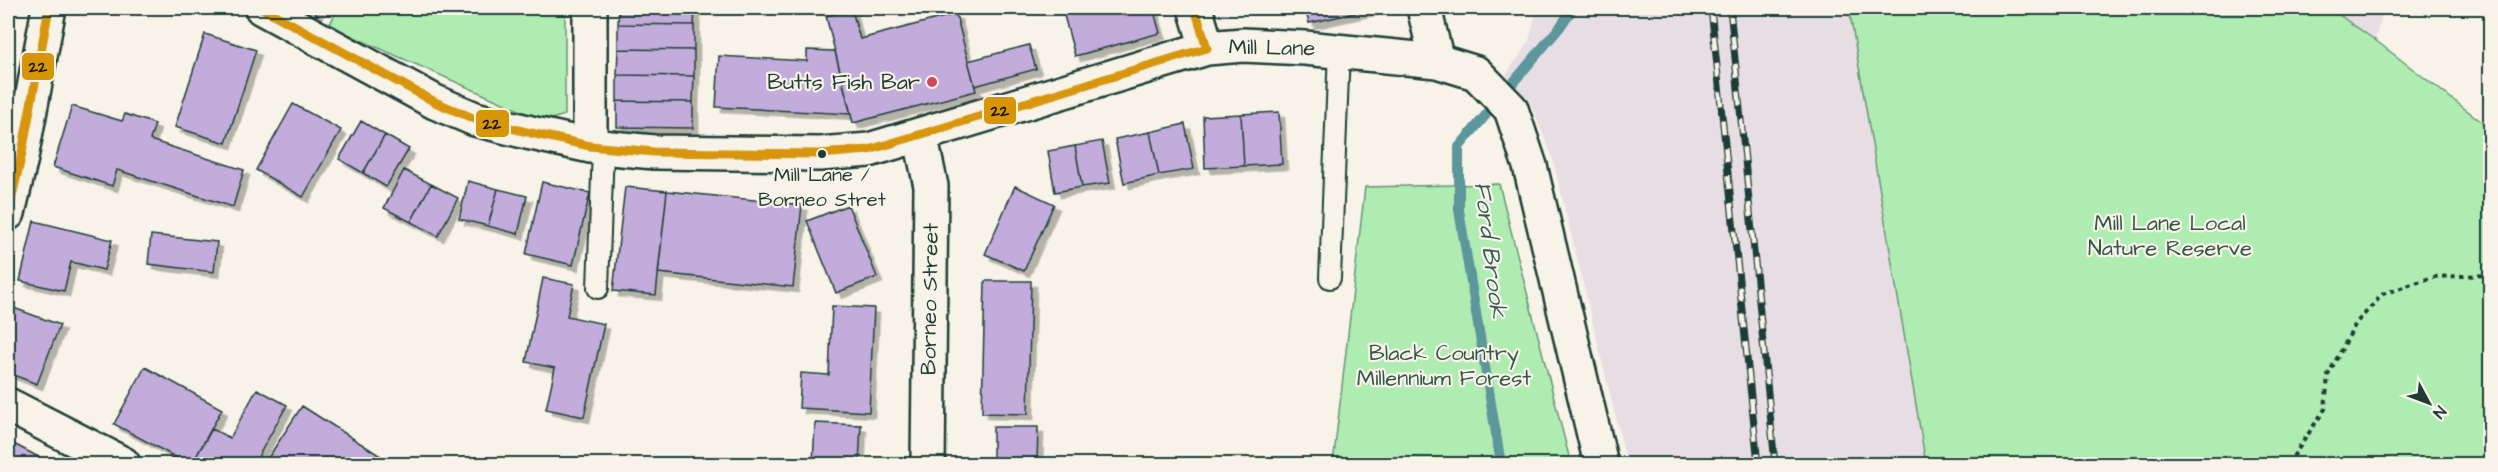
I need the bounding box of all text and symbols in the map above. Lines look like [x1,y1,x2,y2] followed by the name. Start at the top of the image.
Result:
[1228,32,1316,64] street label: Mill Lane
[21,52,55,81] line badge: 22
[28,56,48,78] text: 22
[767,67,920,98] place label: Butts Fish Bar
[925,75,939,89] marker: Butts Fish Bar
[983,96,1017,125] line badge: 22
[990,100,1010,122] text: 22
[475,109,510,138] line badge: 22
[482,113,502,135] text: 22
[816,148,828,160] marker: Mill Lane / Borneo Stret
[758,161,886,214] place label: Mill Lane / Borneo Stret
[1465,180,1515,321] water label: Ford Brook
[2088,208,2252,264] park label: Mill Lane Local Nature Reserve
[913,223,947,375] street label: Borneo Street
[1357,338,1531,394] park label: Black Country Millennium Forest
[2399,373,2459,433] north arrow
[2428,401,2451,423] text: N

